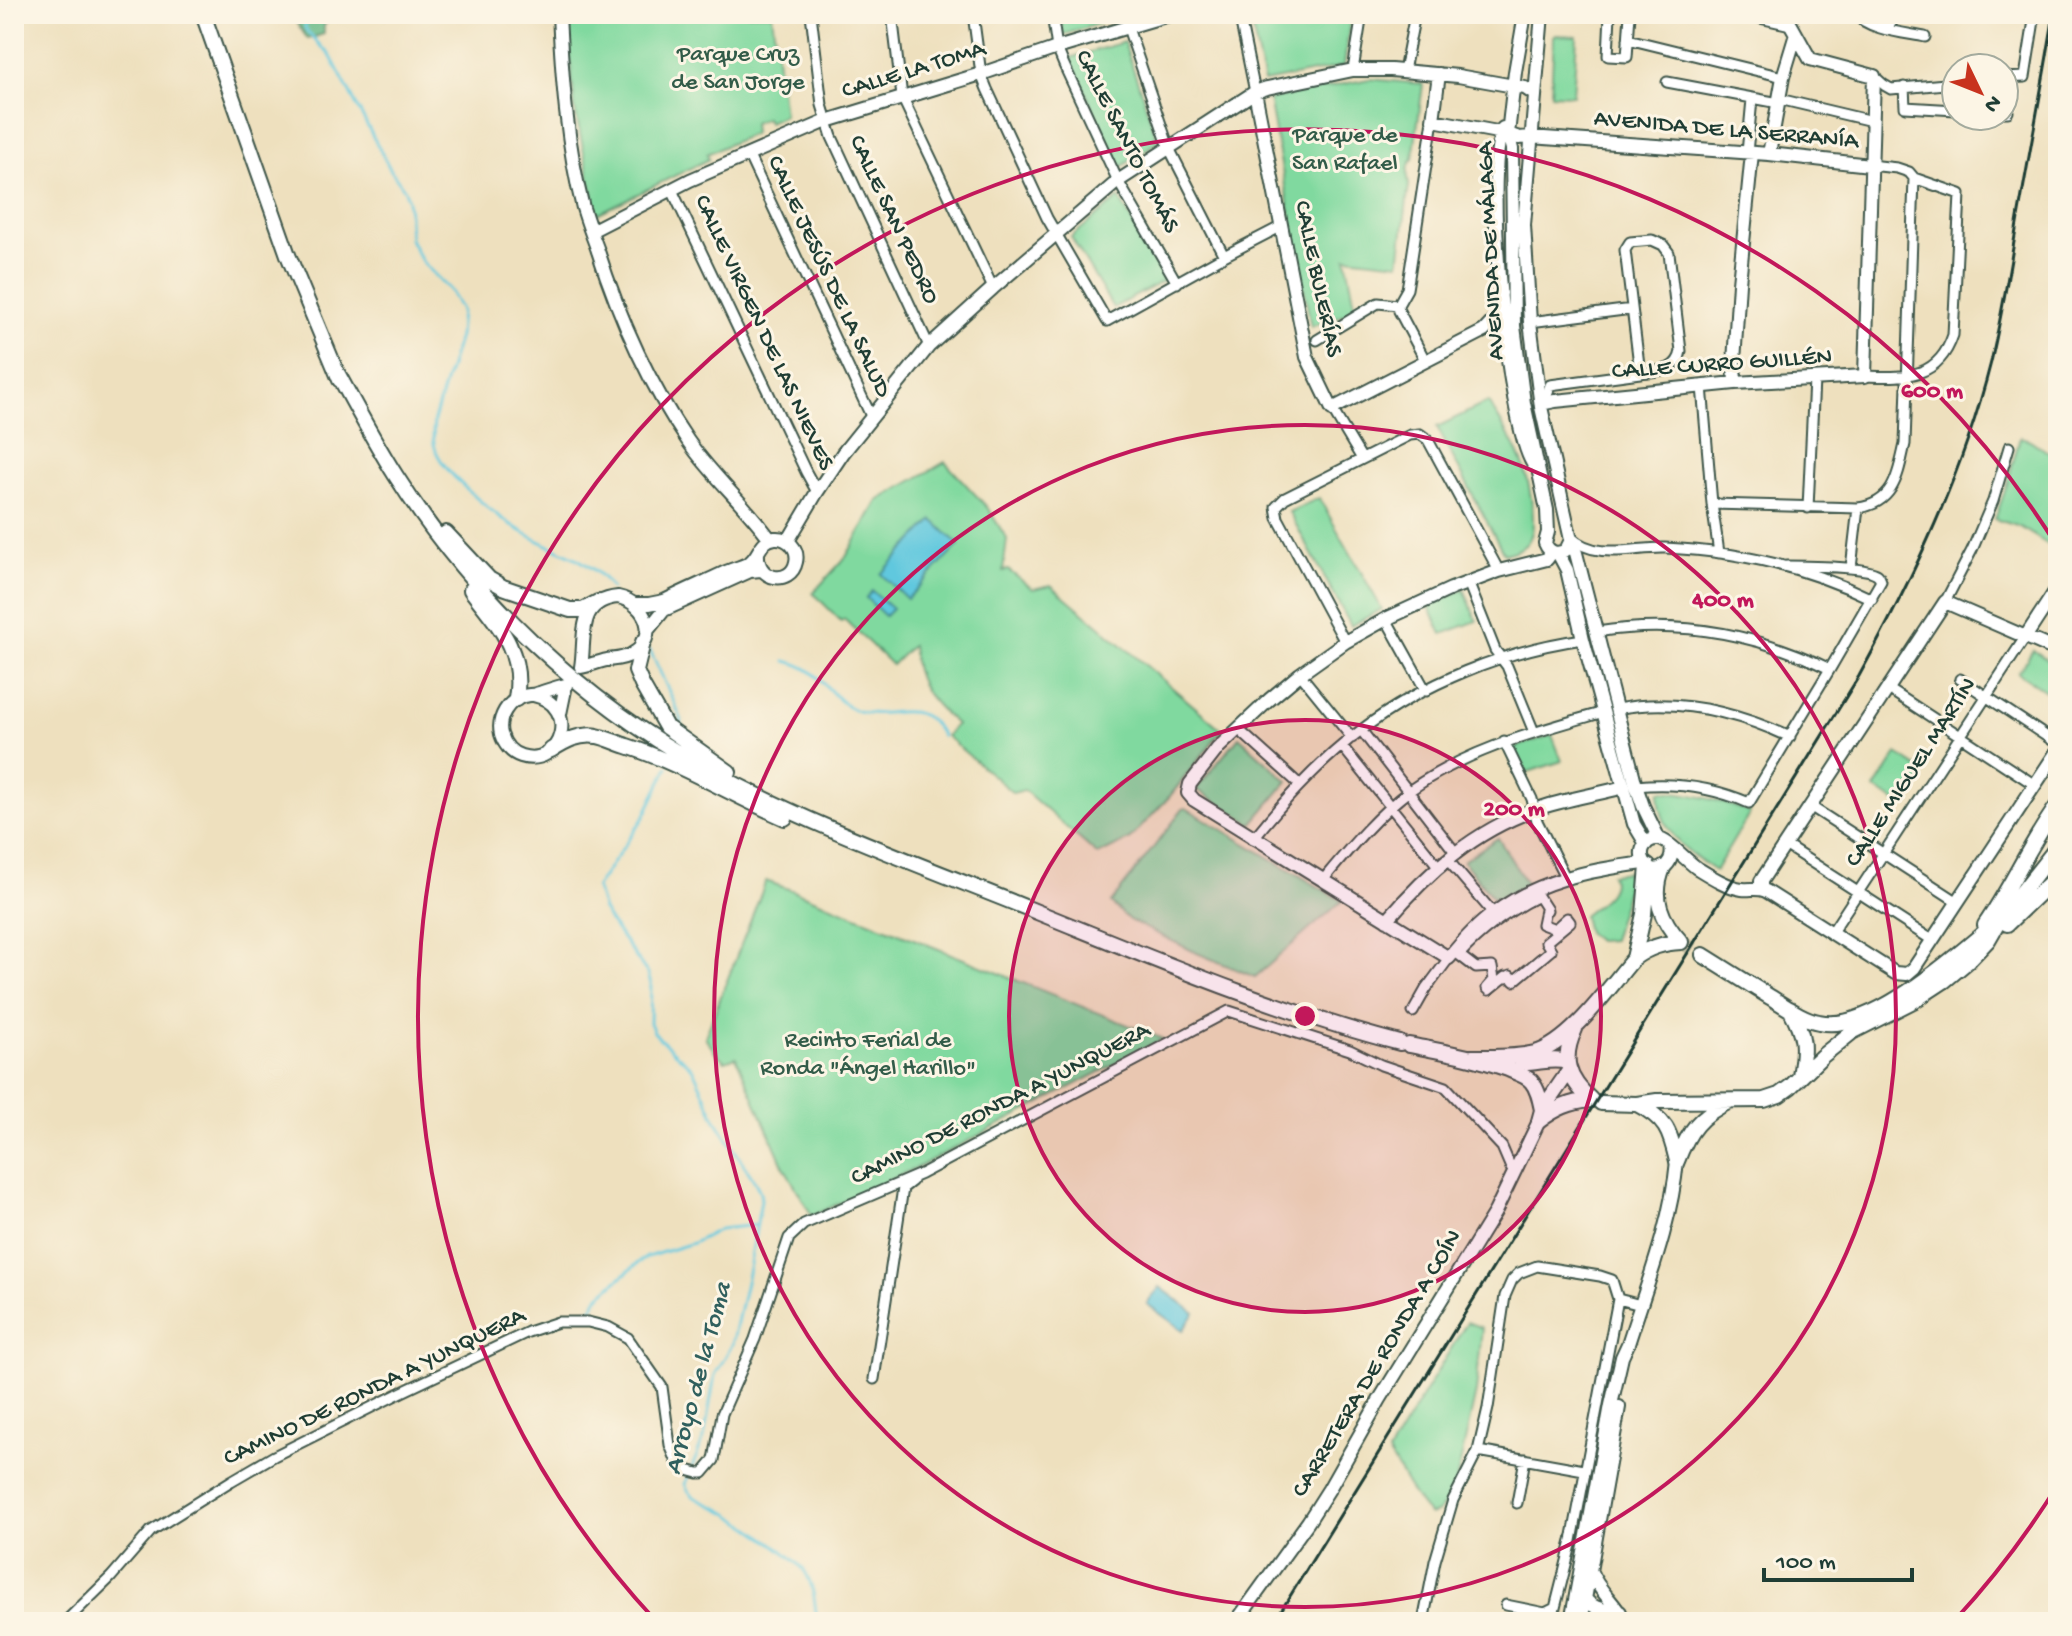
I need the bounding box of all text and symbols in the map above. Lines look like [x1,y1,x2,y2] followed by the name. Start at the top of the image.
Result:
[839,35,991,107] street label: CALLE LA TOMA
[671,41,805,98] park label: Parque Cruz de San Jorge
[1067,46,1185,239] street label: CALLE SANTO TOMÁS
[1940,52,2020,132] north arrow
[1977,89,2006,117] text: N
[1593,105,1861,157] street label: AVENIDA DE LA SERRANÍA
[1291,122,1398,179] park label: Parque de San Rafael
[841,131,945,309] street label: CALLE SAN PEDRO
[1472,139,1512,361] street label: AVENIDA DE MÁLAGA
[759,152,897,403] street label: CALLE JESÚS DE LA SALUD
[686,191,840,476] street label: CALLE VIRGEN DE LAS NIEVES
[1286,198,1348,361] street label: CALLE BULERÍAS
[1611,343,1833,387] street label: CALLE CURRO GUILLÉN
[1901,378,1963,407] text: 600 m
[1691,587,1754,616] text: 400 m
[1840,673,1984,873] street label: CALLE MIGUEL MARTÍN
[1483,796,1545,825] text: 200 m
[1291,1002,1319,1030] centre of rings
[847,1016,1157,1193] street label: CAMINO DE RONDA A YUNQUERA
[760,1027,976,1084] park label: Recinto Ferial de Ronda "Ángel Harillo"
[1286,1225,1470,1503] street label: CARRETERA DE RONDA A COÍN
[660,1278,741,1478] water label: Arroyo de la Toma
[219,1301,532,1474] street label: CAMINO DE RONDA A YUNQUERA
[1764,1532,1912,1582] scale bar
[1775,1549,1836,1578] text: 100 m

